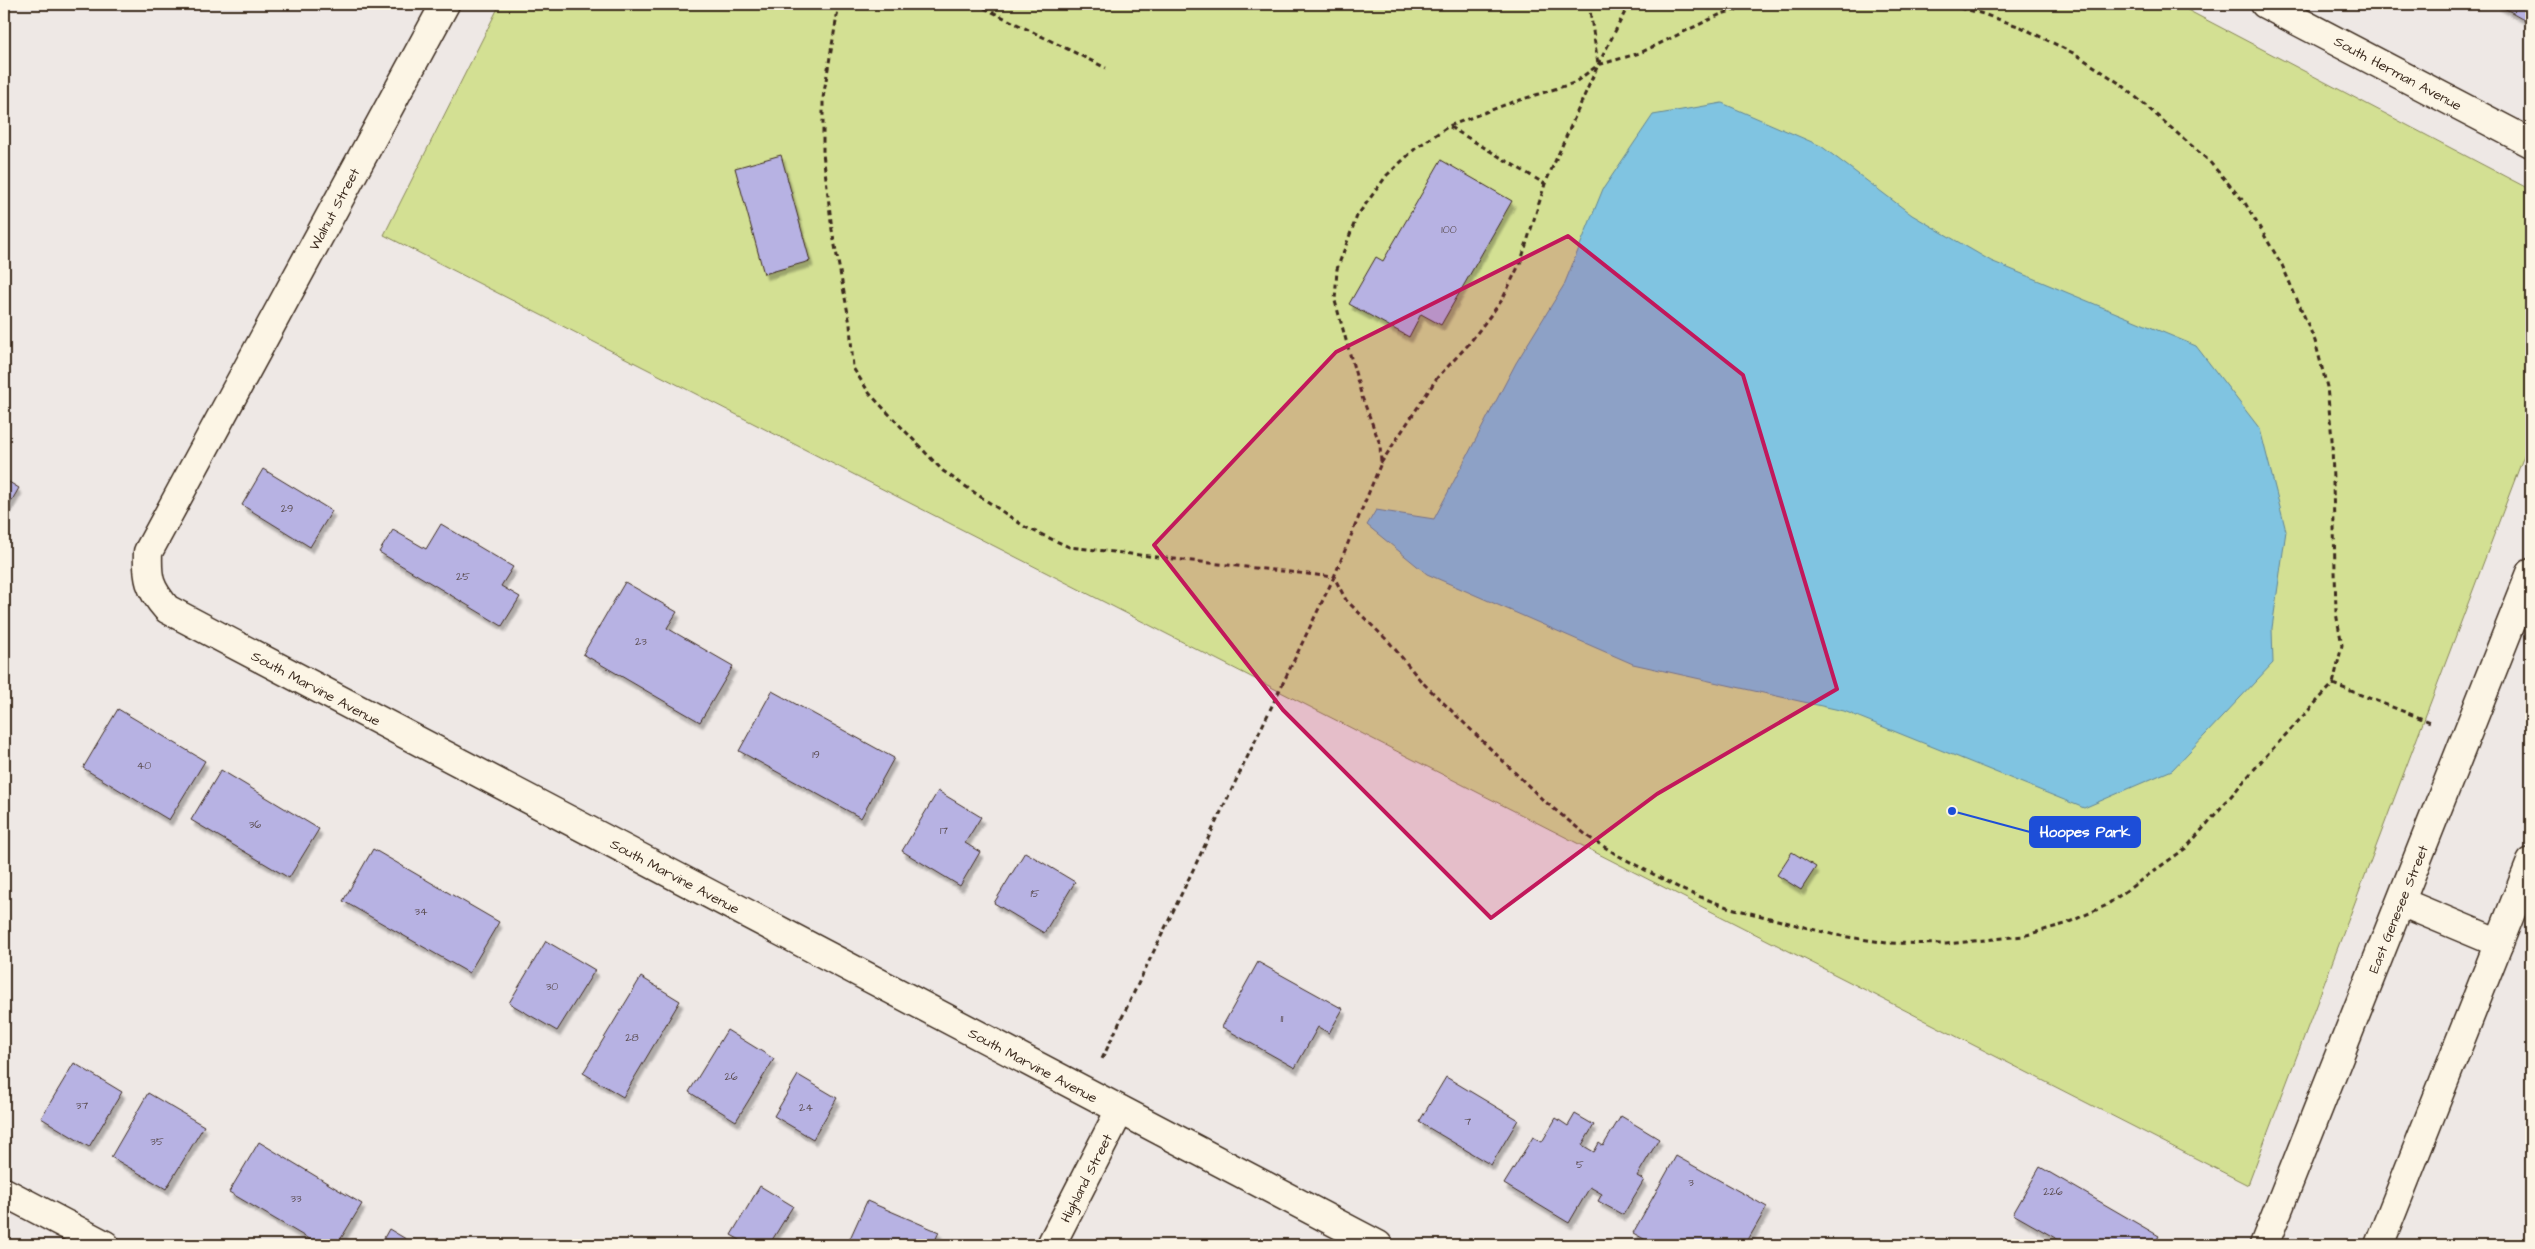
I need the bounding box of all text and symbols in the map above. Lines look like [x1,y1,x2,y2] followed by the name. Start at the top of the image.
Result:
[2330,32,2465,116] street label: South Herman Avenue
[305,164,365,254] street label: Walnut Street
[1441,222,1457,237] house number: 100
[281,501,293,516] house number: 29
[456,569,470,584] house number: 25
[635,634,647,649] house number: 23
[247,646,384,732] street label: South Marvine Avenue
[812,747,820,762] house number: 19
[137,758,151,773] house number: 40
[249,817,261,832] house number: 36
[2030,817,2140,847] callout: Hoopes Park
[2040,822,2131,843] text: Hoopes Park
[940,823,948,838] house number: 17
[606,834,743,920] street label: South Marvine Avenue
[2364,842,2434,976] street label: East Genesee Street
[1030,886,1040,901] house number: 15
[414,904,428,919] house number: 34
[546,979,558,994] house number: 30
[1281,1011,1284,1026] house number: 11
[964,1023,1101,1109] street label: South Marvine Avenue
[625,1030,639,1045] house number: 28
[724,1069,738,1084] house number: 26
[76,1098,88,1113] house number: 37
[799,1100,813,1115] house number: 24
[1465,1114,1472,1129] house number: 7
[1056,1130,1118,1226] street label: Highland Street
[150,1134,164,1149] house number: 35
[1576,1157,1584,1172] house number: 5
[1688,1175,1694,1190] house number: 3
[2043,1184,2063,1199] house number: 226
[290,1191,302,1206] house number: 33

